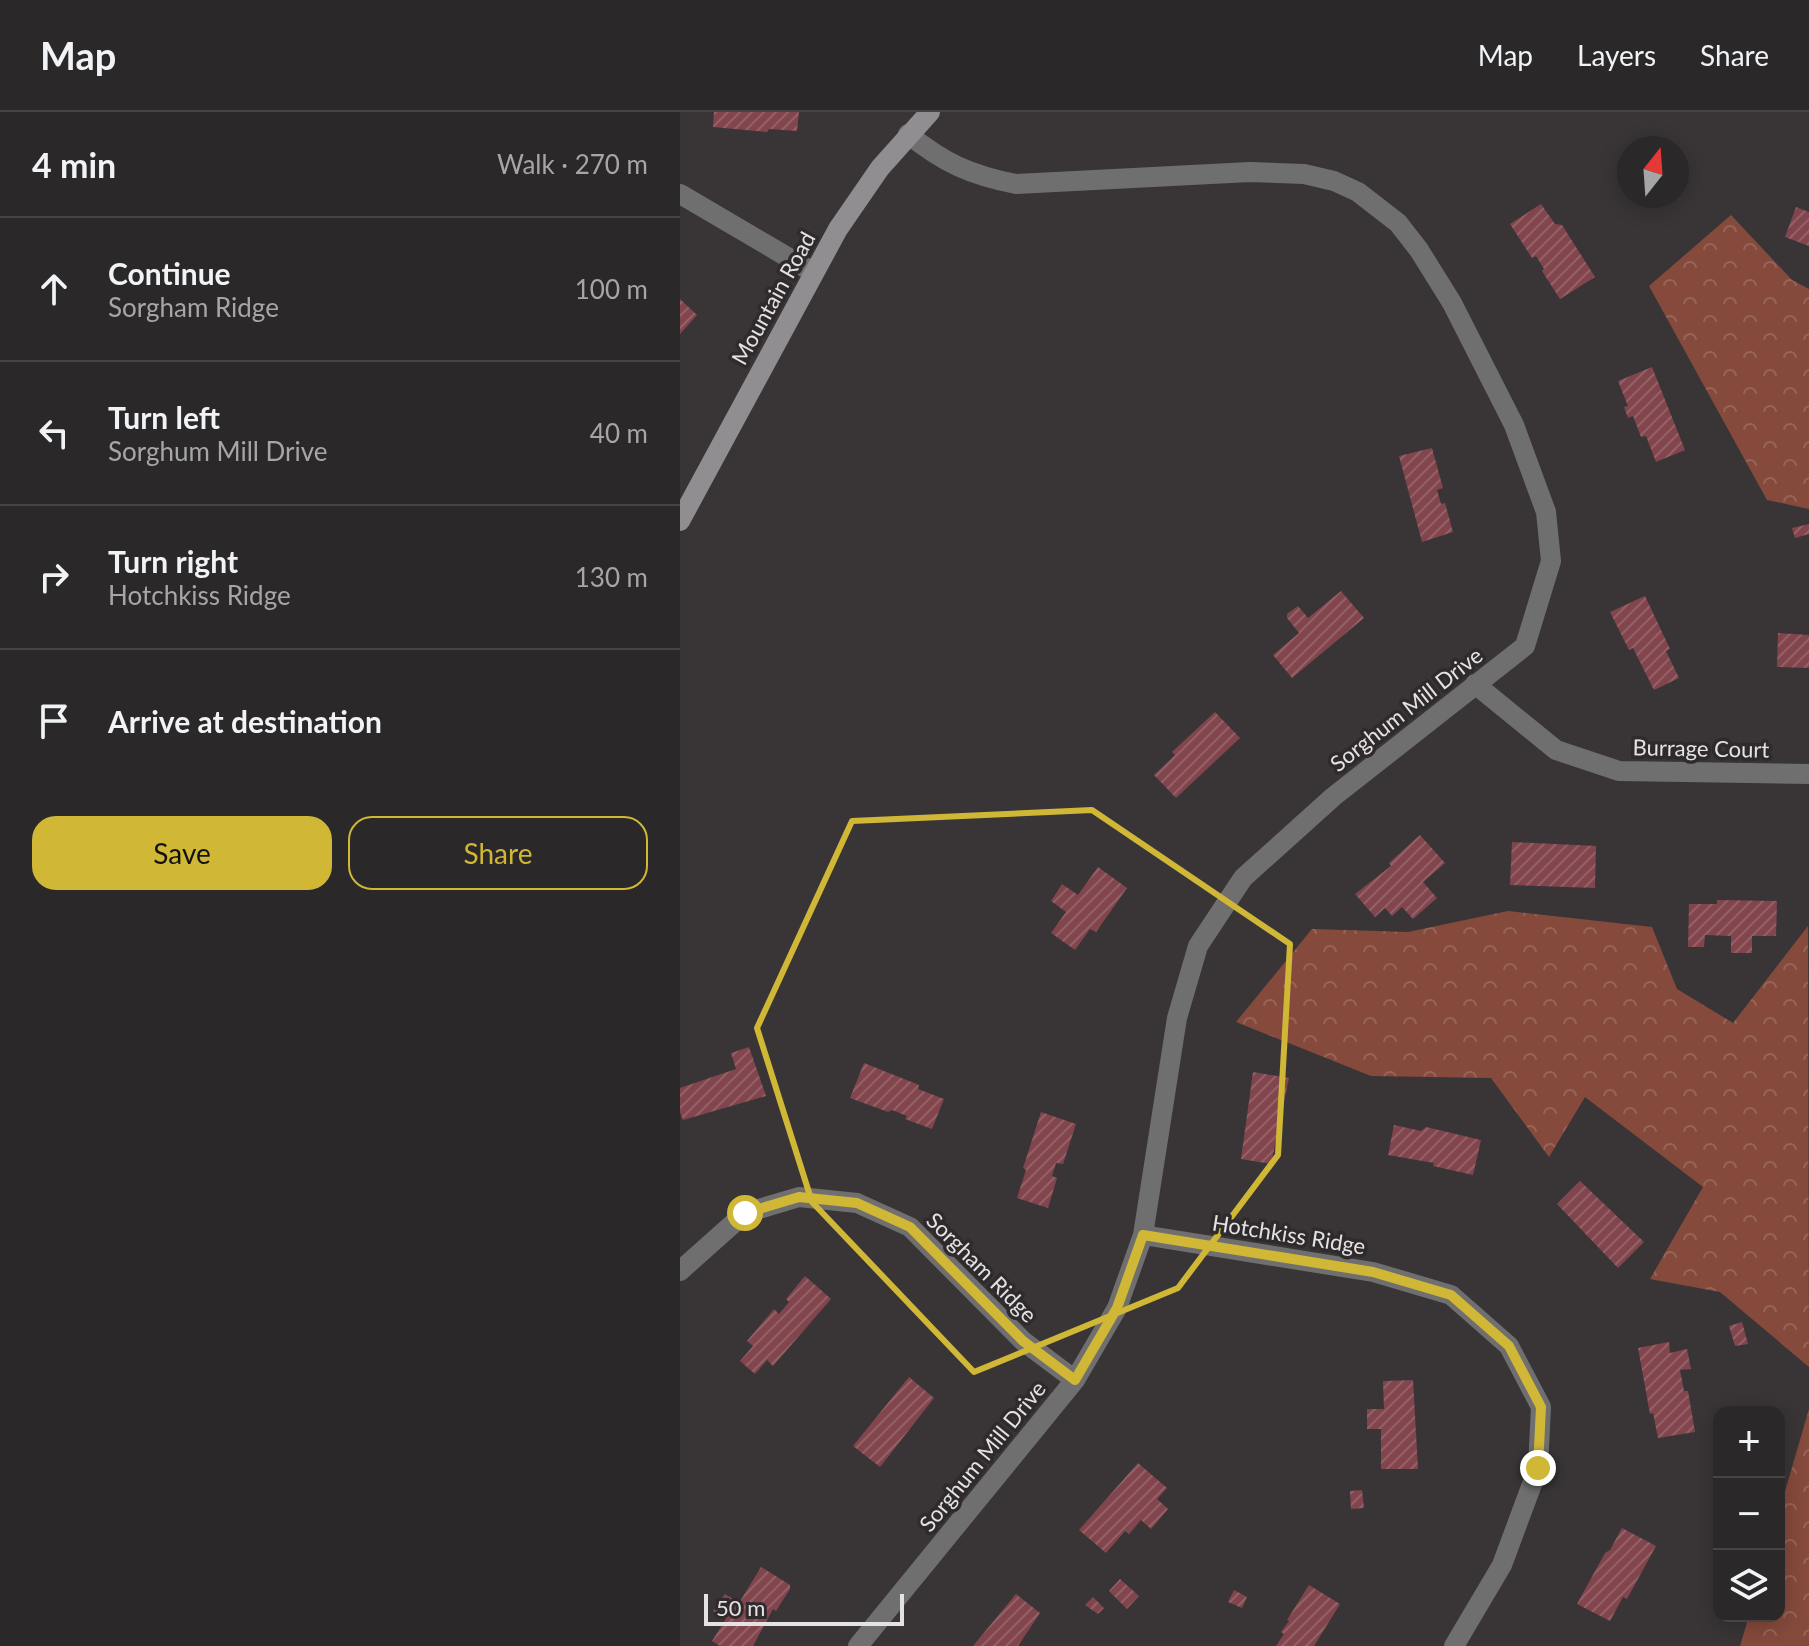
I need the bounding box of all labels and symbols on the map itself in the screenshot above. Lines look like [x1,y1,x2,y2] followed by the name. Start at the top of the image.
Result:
[1617,136,1689,208] north arrow
[725,227,821,369] street label: Mountain Road
[1324,641,1488,777] street label: Sorghum Mill Drive
[1632,733,1770,763] street label: Burrage Court
[727,1195,763,1231] route start
[921,1206,1043,1328] street label: Sorgham Ridge
[1211,1209,1367,1259] street label: Hotchkiss Ridge
[913,1375,1051,1537] street label: Sorghum Mill Drive
[1520,1450,1556,1486] route end
[704,1590,904,1626] scale bar

